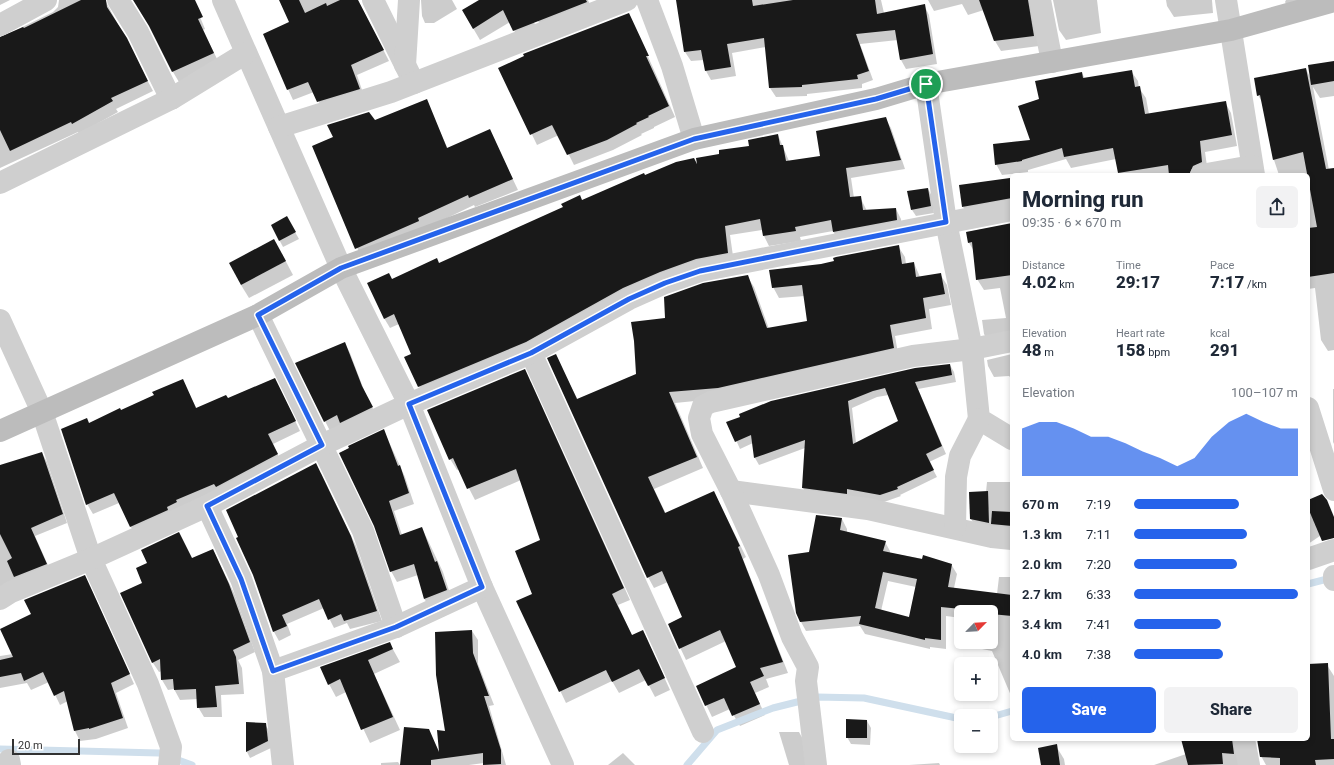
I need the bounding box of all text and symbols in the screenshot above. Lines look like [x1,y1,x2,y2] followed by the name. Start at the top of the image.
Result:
[909,67,943,101] pin
[915,73,937,95] icon: arrive
[1256,186,1298,228] button: share
[1022,187,1144,212] text: Morning run
[1022,215,1121,230] text: 09:35 · 6 × 670 m
[1022,259,1065,272] text: Distance
[1116,259,1141,272] text: Time
[1210,259,1234,272] text: Pace
[1022,272,1056,292] text: 4.02
[1116,272,1160,292] text: 29:17
[1210,272,1244,292] text: 7:17
[1056,278,1074,291] text: km
[1244,278,1267,291] text: /km
[1022,327,1067,340] text: Elevation
[1116,327,1165,340] text: Heart rate
[1210,327,1230,340] text: kcal
[1022,340,1042,360] text: 48
[1116,340,1145,360] text: 158
[1210,340,1239,360] text: 291
[1042,346,1054,359] text: m
[1145,346,1170,359] text: bpm
[1022,385,1075,400] text: Elevation
[1231,385,1298,400] text: 100–107 m
[1022,497,1059,512] text: 670 m
[1086,497,1111,512] text: 7:19
[1022,527,1062,542] text: 1.3 km
[1086,527,1111,542] text: 7:11
[1022,557,1062,572] text: 2.0 km
[1086,557,1111,572] text: 7:20
[1022,587,1062,602] text: 2.7 km
[1086,587,1111,602] text: 6:33
[954,605,998,649] north arrow
[954,605,998,753] map controls
[1022,617,1062,632] text: 3.4 km
[1086,617,1111,632] text: 7:41
[1022,647,1062,662] text: 4.0 km
[1086,647,1111,662] text: 7:38
[954,657,998,701] button: +
[1022,687,1156,733] button: Save
[1164,687,1298,733] button: Share
[954,709,998,753] button: −
[12,737,80,756] scale bar
[18,739,43,752] text: 20 m

